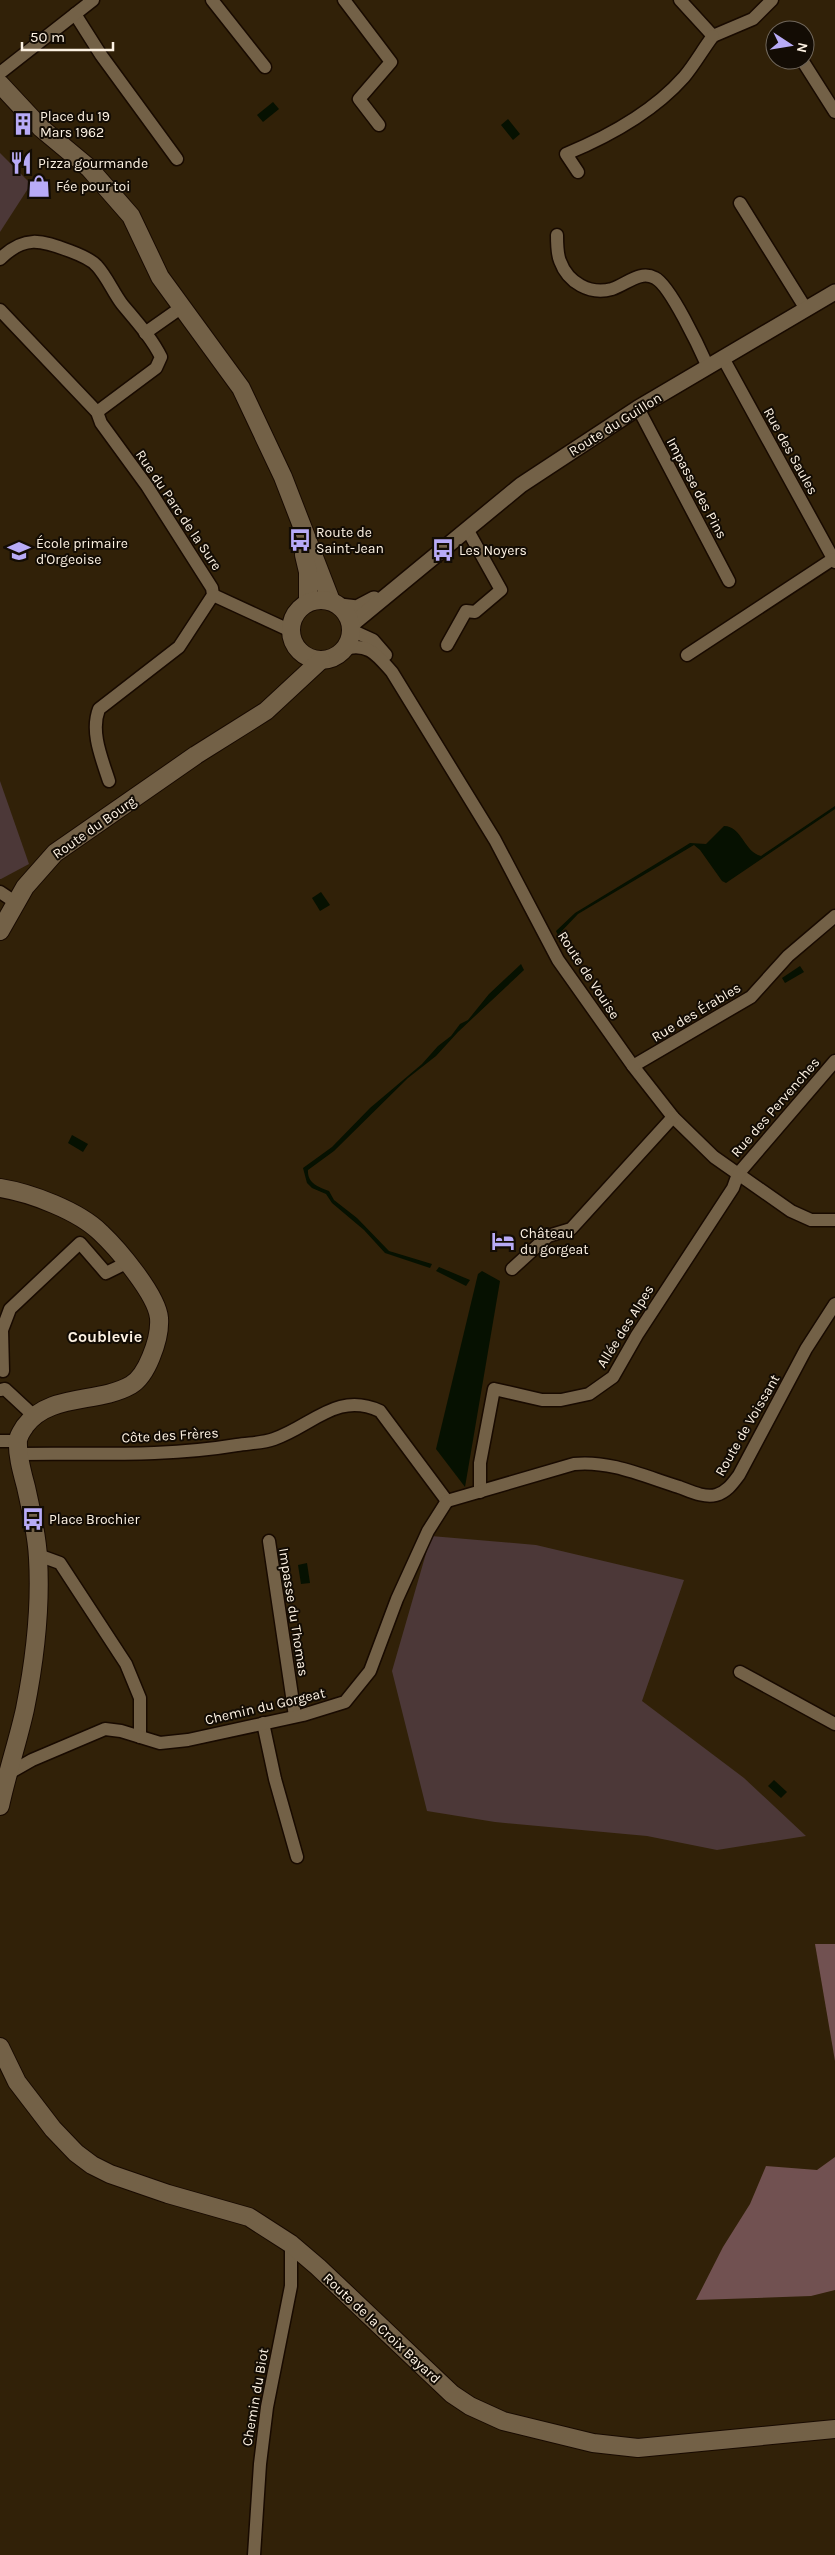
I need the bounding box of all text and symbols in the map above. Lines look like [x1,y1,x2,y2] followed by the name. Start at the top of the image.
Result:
[22,20,114,52] scale bar
[765,20,815,70] north arrow
[30,28,65,46] text: 50 m
[793,41,812,54] text: N
[40,108,110,141] place label: Place du 19 Mars 1962
[10,111,36,137] building icon: Place du 19 Mars 1962
[8,150,34,176] restaurant icon: Pizza gourmande
[38,155,148,172] place label: Pizza gourmande
[26,173,52,199] shop icon: Fée pour toi
[56,178,130,195] place label: Fée pour toi
[566,389,665,460] street label: Route du Guillon
[760,405,821,498] street label: Rue des Saules
[663,435,730,542] street label: Impasse des Pins
[132,447,225,574] street label: Rue du Parc de la Sure
[316,524,384,557] place label: Route de Saint-Jean
[287,527,313,553] bus stop icon: Route de Saint-Jean
[36,534,128,568] place label: École primaire d'Orgeoise
[430,537,456,563] bus stop icon: Les Noyers
[6,538,32,564] school or university icon: École primaire d'Orgeoise
[459,542,527,559] place label: Les Noyers
[49,792,139,863] street label: Route du Bourg
[554,928,623,1022] street label: Route de Vouise
[648,978,744,1046] street label: Rue des Érables
[727,1054,823,1161] street label: Rue des Pervenches
[520,1225,589,1258] place label: Château du gorgeat
[490,1228,516,1254] hotel icon: Château du gorgeat
[593,1282,658,1371] street label: Allée des Alpes
[68,1327,142,1346] district label: Coublevie
[711,1371,783,1479] street label: Route de Voissant
[121,1424,219,1447] street label: Côte des Frères
[20,1506,46,1532] bus stop icon: Place Brochier
[49,1511,141,1528] place label: Place Brochier
[275,1547,312,1677] street label: Impasse du Thomas
[203,1684,327,1729] street label: Chemin du Gorgeat
[319,2270,444,2387] street label: Route de la Croix Bayard
[239,2347,272,2447] street label: Chemin du Biot

